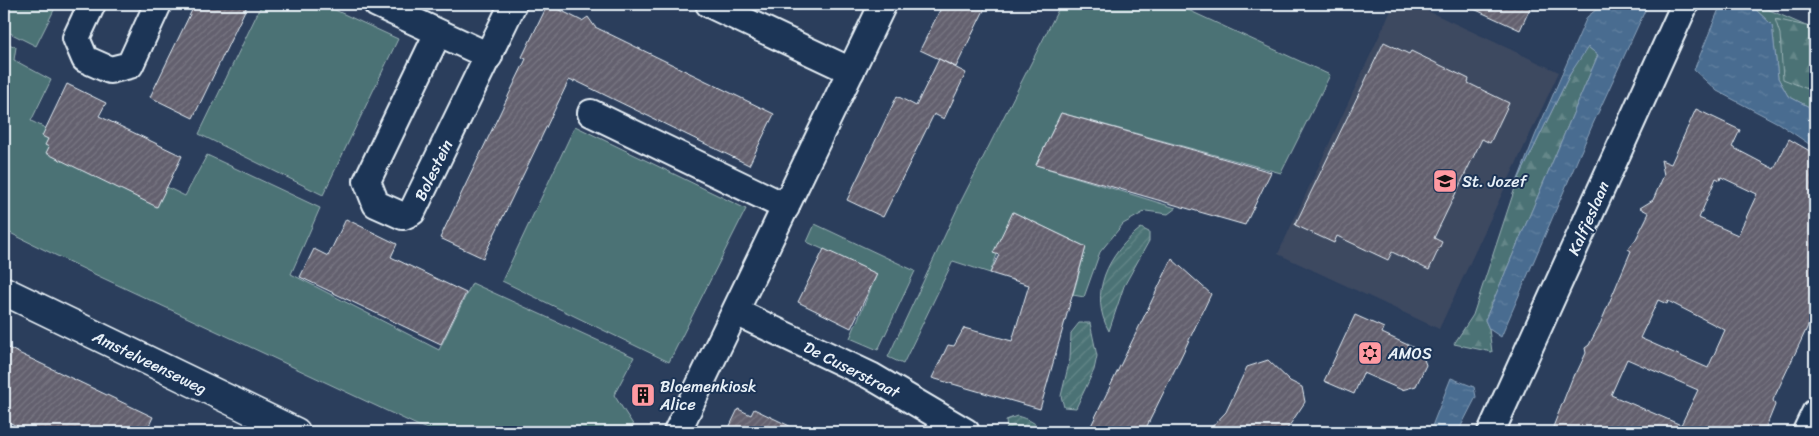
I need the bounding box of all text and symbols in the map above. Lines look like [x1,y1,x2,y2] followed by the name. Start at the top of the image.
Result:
[406,134,461,206] street label: Bolestein
[1462,167,1528,196] place label: St. Jozef
[1432,168,1458,194] school or university icon: St. Jozef
[1559,176,1618,260] street label: Kalfjeslaan
[87,322,212,403] street label: Amstelveenseweg
[799,333,906,406] street label: De Cuserstraat
[1387,339,1432,368] place label: AMOS
[1357,340,1383,366] synagogue icon: AMOS
[659,372,757,419] place label: Bloemenkiosk Alice
[630,382,656,408] building icon: Bloemenkiosk Alice

